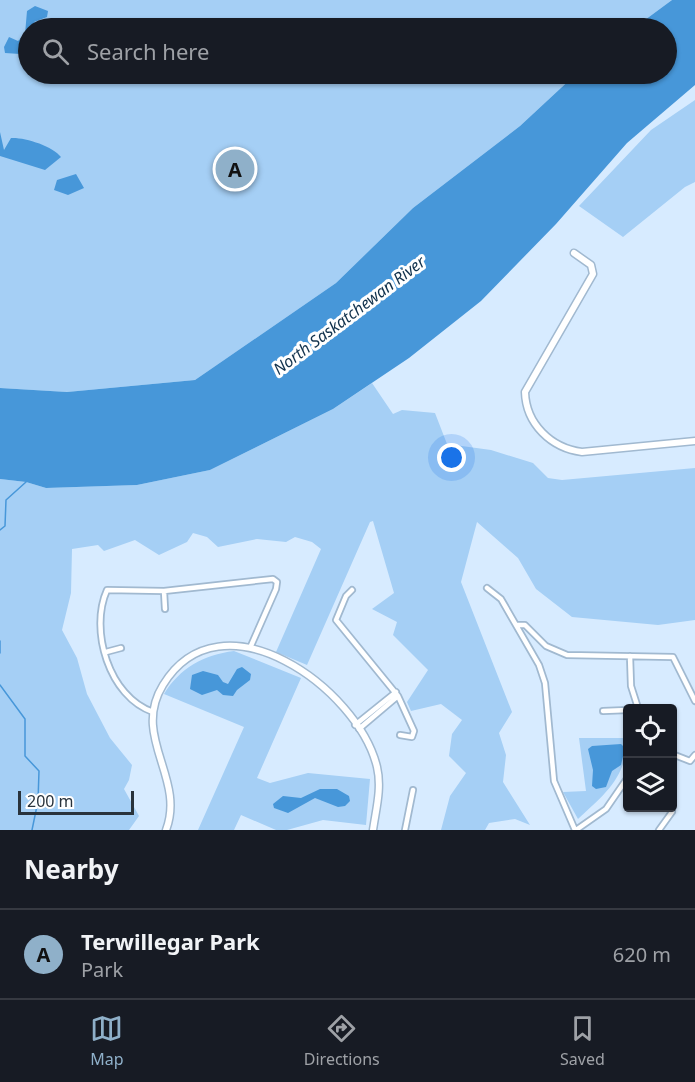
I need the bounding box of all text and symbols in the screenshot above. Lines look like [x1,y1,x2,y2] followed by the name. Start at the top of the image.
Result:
[18,18,677,84] search box
[39,35,72,68] icon: search
[87,36,209,66] text: Search here
[216,146,254,192] pin: A
[268,250,430,380] water label: North Saskatchewan River
[437,443,466,472] your location
[623,704,677,812] map controls
[623,704,677,758] button: locate
[623,758,677,812] button: layers
[18,788,134,816] scale bar
[27,790,74,812] text: 200 m
[24,851,119,887] text: Nearby
[81,926,260,956] text: Terwillegar Park
[37,941,50,968] text: A
[613,941,671,968] text: 620 m
[81,956,123,983] text: Park
[90,1012,123,1070] tab: Map
[304,1012,380,1070] tab: Directions
[560,1012,605,1070] tab: Saved

